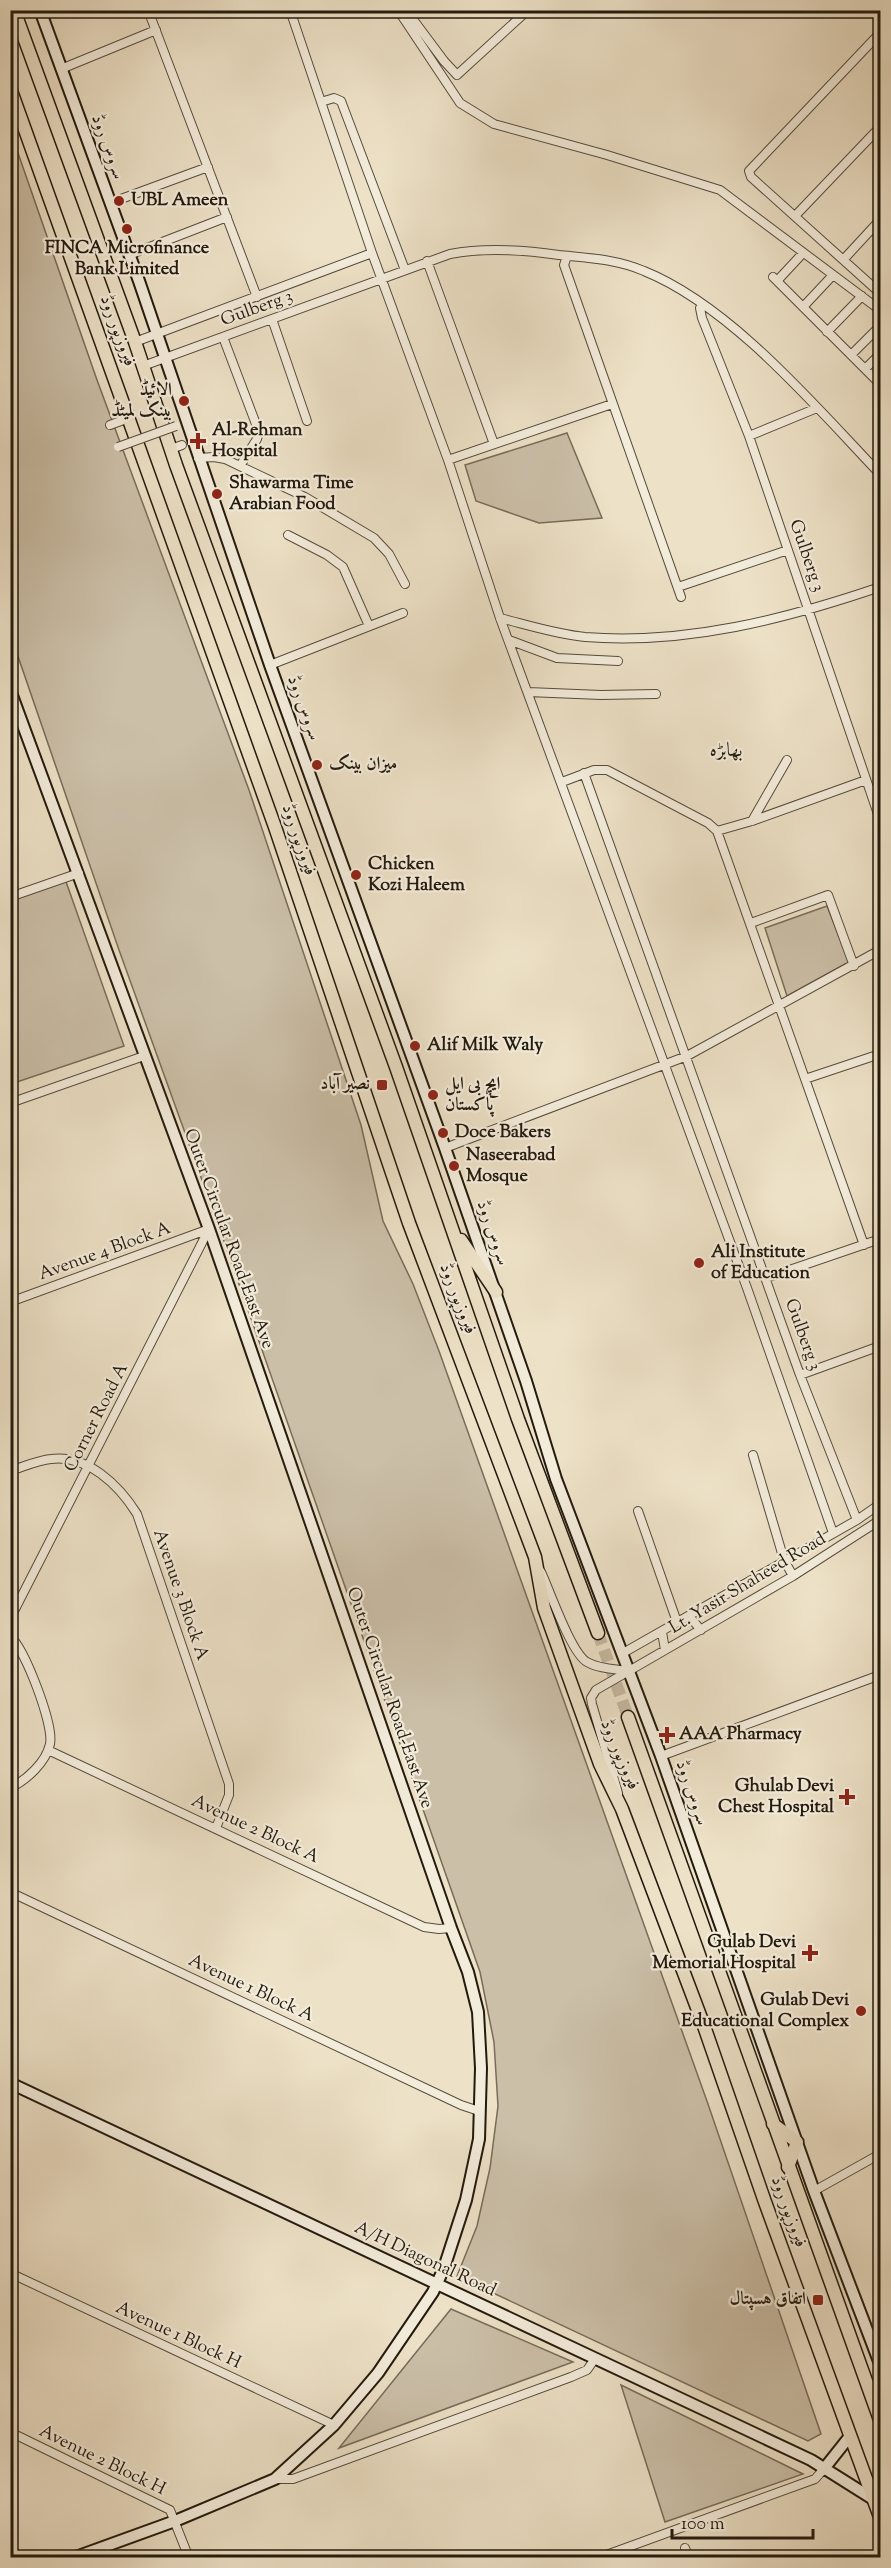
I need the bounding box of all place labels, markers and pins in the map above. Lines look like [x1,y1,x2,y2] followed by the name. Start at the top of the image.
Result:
[131,188,229,214] place label: UBL Ameen
[112,194,126,208] marker: UBL Ameen
[120,222,134,236] marker: FINCA Microfinance Bank Limited
[45,236,210,283] place label: FINCA Microfinance Bank Limited
[111,378,172,425] place label: الائیڈ بینک لمیٹڈ
[177,394,191,408] marker: الائیڈ بینک لمیٹڈ
[212,418,303,465] place label: Al-Rehman Hospital
[189,432,207,450] marker: Al-Rehman Hospital
[229,471,354,518] place label: Shawarma Time Arabian Food
[210,487,224,501] marker: Shawarma Time Arabian Food
[329,752,397,778] place label: میزان بینک
[310,758,324,772] marker: میزان بینک
[368,852,465,899] place label: Chicken Kozi Haleem
[349,868,363,882] marker: Chicken Kozi Haleem
[427,1033,543,1059] place label: Alif Milk Waly
[408,1039,422,1053] marker: Alif Milk Waly
[320,1072,370,1098] place label: نصیر آباد
[445,1072,500,1119] place label: ایچ بی ایل پاکستان
[375,1078,389,1092] marker: نصیر آباد
[426,1088,440,1102] marker: ایچ بی ایل پاکستان
[455,1120,551,1146] place label: Doce Bakers
[436,1126,450,1140] marker: Doce Bakers
[466,1143,556,1190] place label: Naseerabad Mosque
[447,1159,461,1173] marker: Naseerabad Mosque
[711,1240,810,1287] place label: Ali Institute of Education
[692,1256,706,1270] marker: Ali Institute of Education
[679,1722,802,1748] place label: AAA Pharmacy
[660,1728,674,1742] marker: AAA Pharmacy
[718,1774,835,1821] place label: Ghulab Devi Chest Hospital
[838,1788,856,1806] marker: Ghulab Devi Chest Hospital
[652,1930,797,1977] place label: Gulab Devi Memorial Hospital
[801,1944,819,1962] marker: Gulab Devi Memorial Hospital
[681,1988,850,2035] place label: Gulab Devi Educational Complex
[854,2004,868,2018] marker: Gulab Devi Educational Complex
[729,2287,806,2313] place label: اتفاق ہسپتال
[811,2293,825,2307] marker: اتفاق ہسپتال

